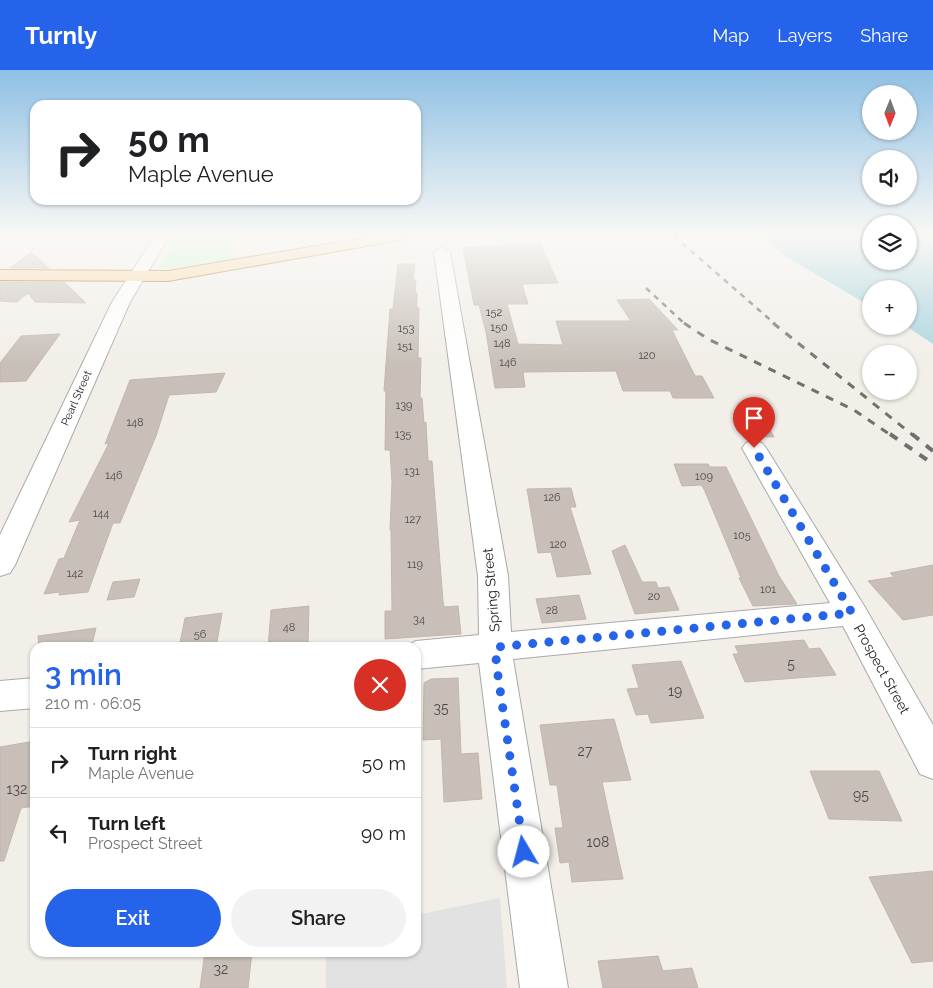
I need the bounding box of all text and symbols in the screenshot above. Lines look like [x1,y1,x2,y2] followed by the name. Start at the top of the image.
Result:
[25,21,97,50] text: Turnly
[713,25,749,46] text: Map
[777,25,832,46] text: Layers
[860,25,908,46] text: Share
[862,85,918,140] north arrow
[862,85,917,400] map controls
[128,119,210,160] text: 50 m
[45,120,110,185] icon: right
[862,150,917,205] button: sound
[128,161,274,187] text: Maple Avenue
[862,215,917,270] button: layers
[862,280,917,335] button: +
[486,306,502,319] house number: 152
[490,321,508,334] house number: 150
[398,322,414,335] house number: 153
[493,337,511,350] house number: 148
[397,340,413,353] house number: 151
[862,345,917,400] button: −
[638,349,656,362] house number: 120
[499,356,517,369] house number: 146
[59,368,95,428] street label: Pearl Street
[733,397,775,448] pin
[395,399,413,412] house number: 139
[740,404,768,432] icon: arrive
[126,416,144,429] house number: 148
[395,428,411,441] house number: 135
[404,465,420,478] house number: 131
[105,469,123,482] house number: 146
[695,470,713,483] house number: 109
[543,491,561,504] house number: 126
[93,507,109,520] house number: 144
[405,513,421,526] house number: 127
[733,529,751,542] house number: 105
[549,538,567,551] house number: 120
[479,547,503,633] street label: Spring Street
[407,558,423,571] house number: 119
[67,567,83,580] house number: 142
[760,583,776,596] house number: 101
[648,590,660,603] house number: 20
[546,604,558,617] house number: 28
[413,613,425,626] house number: 34
[283,621,295,634] house number: 48
[851,621,913,717] street label: Prospect Street
[194,628,207,641] house number: 56
[787,656,795,672] house number: 5
[45,657,122,692] text: 3 min
[354,659,406,711] button: close
[668,683,682,699] house number: 19
[45,694,141,713] text: 210 m · 06:05
[433,700,449,716] house number: 35
[88,742,177,764] text: Turn right
[578,743,593,759] house number: 27
[45,749,73,777] icon: right
[362,752,406,774] text: 50 m
[88,764,194,783] text: Maple Avenue
[7,781,27,797] house number: 132
[853,787,869,803] house number: 95
[88,812,165,834] text: Turn left
[45,819,73,847] icon: left
[361,822,406,844] text: 90 m
[497,825,549,877] position arrow
[88,834,202,853] text: Prospect Street
[587,834,609,850] house number: 108
[45,889,221,947] button: Exit
[231,889,406,947] button: Share
[214,961,228,977] house number: 32

